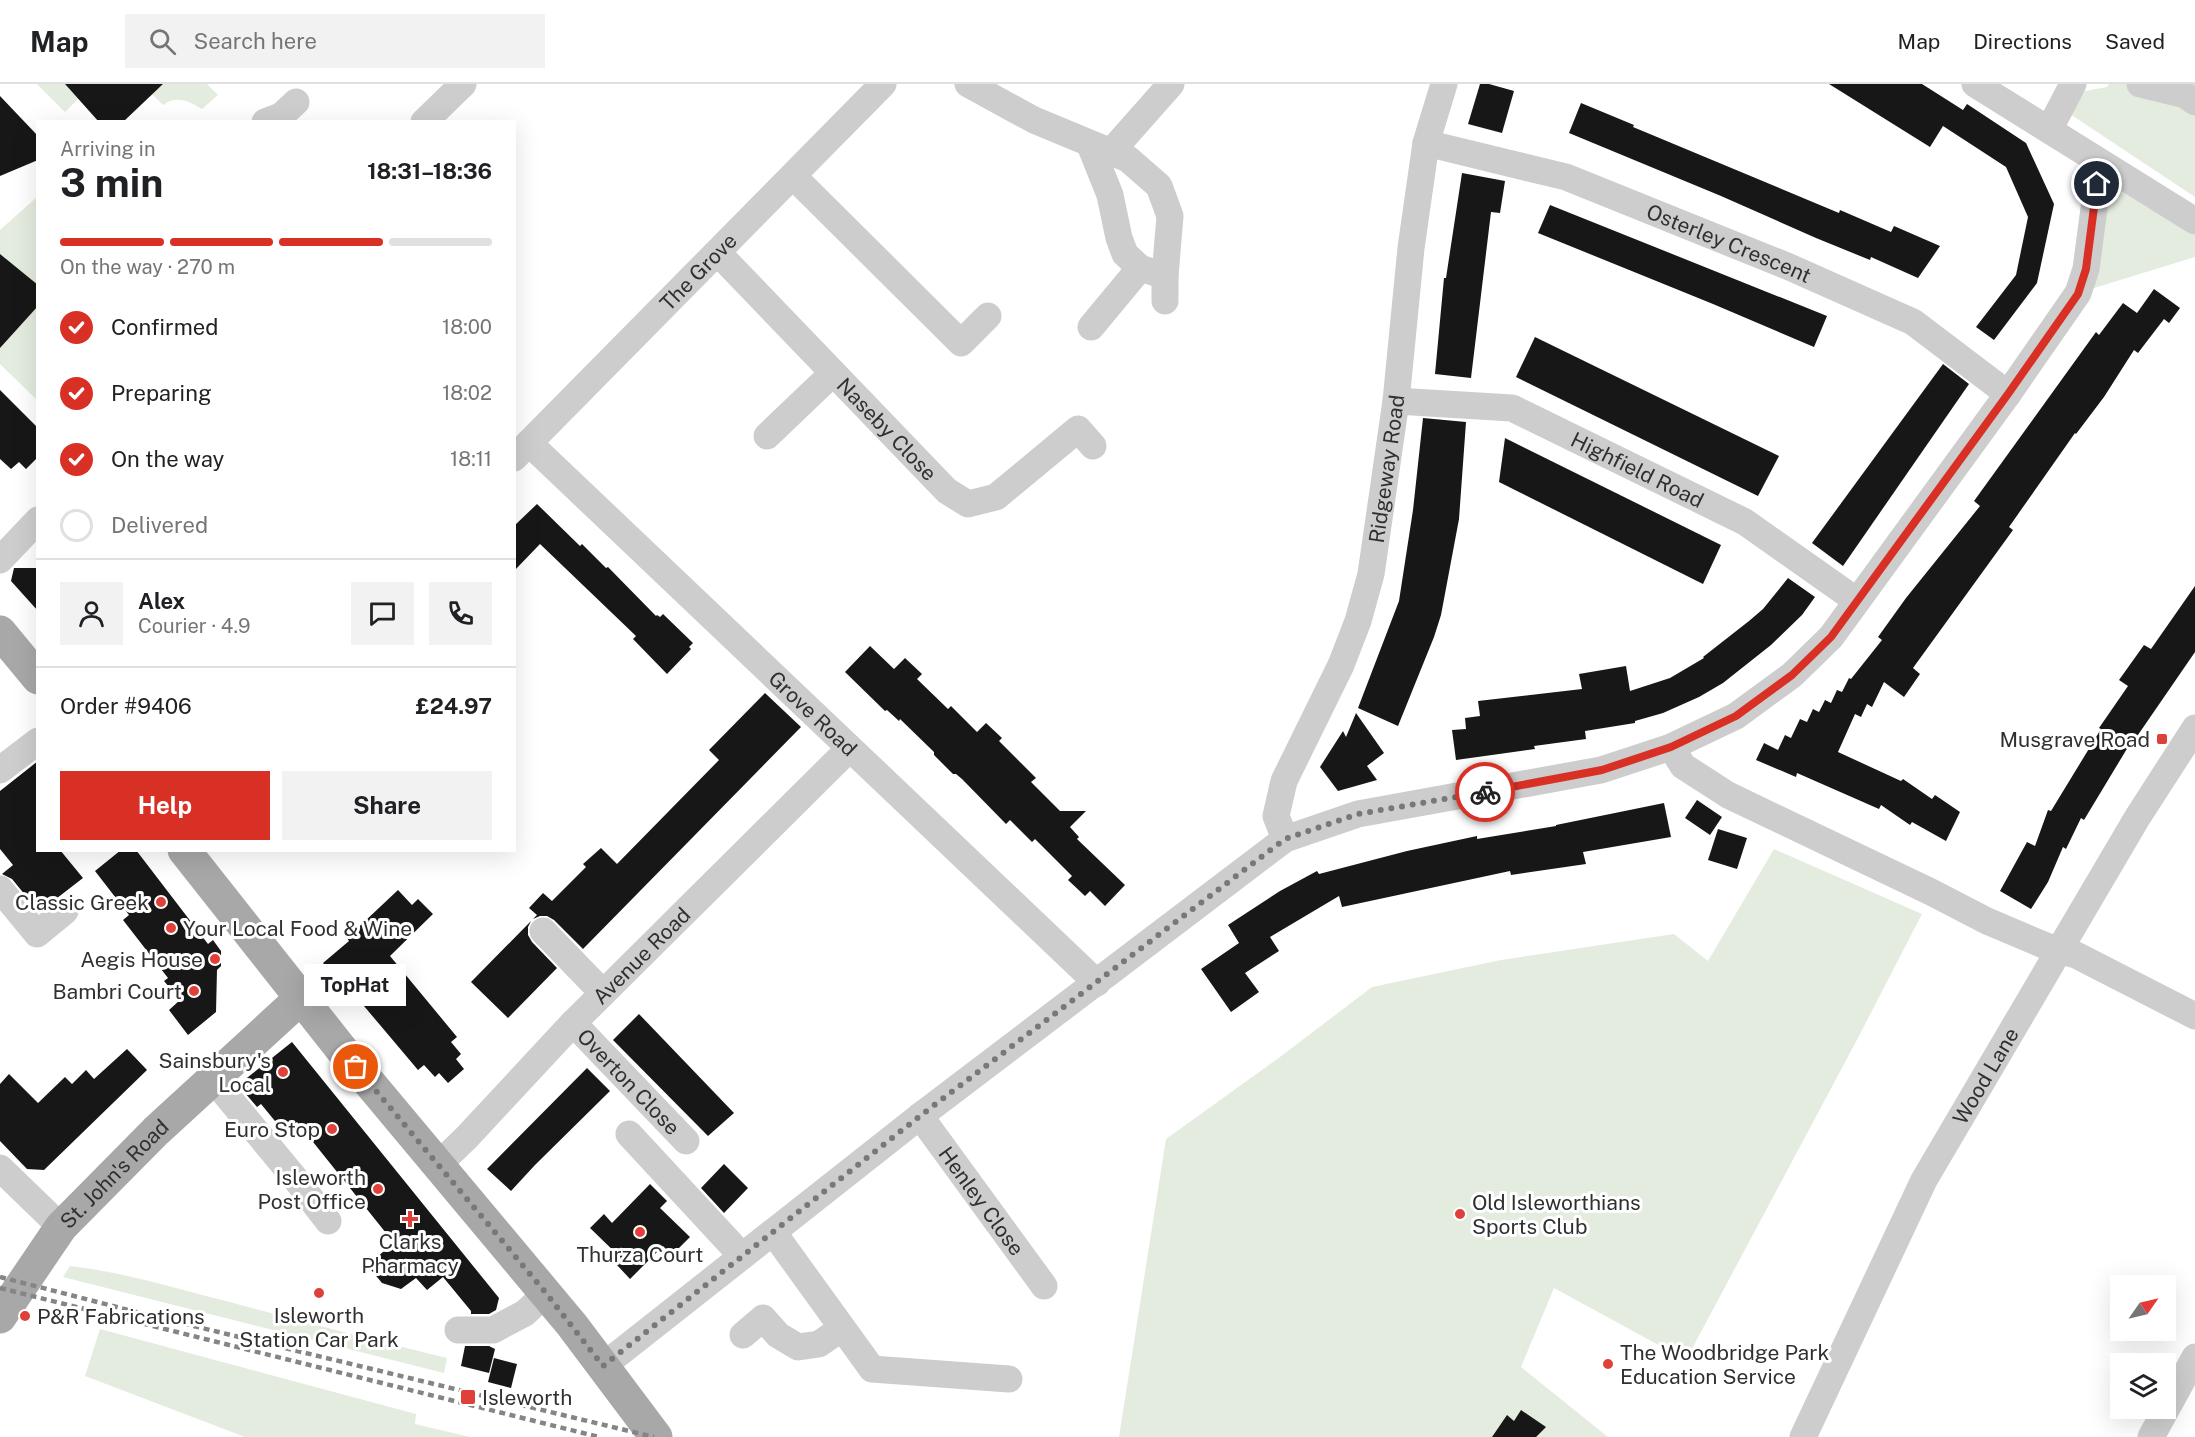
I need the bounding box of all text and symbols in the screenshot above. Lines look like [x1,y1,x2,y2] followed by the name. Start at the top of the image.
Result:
[125,14,545,68] search box
[30,25,89,58] text: Map
[146,25,179,58] icon: search
[194,28,317,54] text: Search here
[1898,29,1940,54] text: Map
[1973,29,2072,54] text: Directions
[2105,29,2165,54] text: Saved
[60,137,155,161] text: Arriving in
[367,158,492,184] text: 18:31–18:36
[2071,158,2122,209] pin
[60,160,163,206] text: 3 min
[2080,167,2113,200] icon: home
[1643,198,1815,288] street label: Osterley Crescent
[654,228,742,315] street label: The Grove
[60,255,235,279] text: On the way · 270 m
[60,311,93,344] icon: check
[111,314,218,340] text: Confirmed
[442,315,492,339] text: 18:00
[832,372,942,485] street label: Naseby Close
[60,377,93,410] icon: check
[111,380,212,406] text: Preparing
[442,381,492,405] text: 18:02
[1363,394,1409,545] street label: Ridgeway Road
[1567,426,1708,512] street label: Highfield Road
[60,443,93,476] icon: check
[111,446,224,472] text: On the way
[450,447,492,471] text: 18:11
[111,512,208,538] text: Delivered
[60,582,123,645] button: person
[351,582,414,645] button: chat
[429,582,492,645] button: phone
[138,588,185,614] text: Alex
[138,614,250,638] text: Courier · 4.9
[764,665,862,761] street label: Grove Road
[60,693,192,719] text: Order #9406
[416,693,492,719] text: £24.97
[1999,727,2150,752] place label: Musgrave Road
[2155,732,2169,746] marker: Musgrave Road
[1455,762,1515,822] courier
[60,771,270,840] button: Help
[282,771,492,840] button: Share
[1469,776,1502,809] icon: bike
[15,890,149,915] place label: Classic Greek
[154,895,168,909] marker: Classic Greek
[587,902,695,1009] street label: Avenue Road
[183,916,412,941] place label: Your Local Food & Wine
[164,921,178,935] marker: Your Local Food & Wine
[80,947,203,972] place label: Aegis House
[208,952,222,966] marker: Aegis House
[305,965,407,1007] callout: TopHat
[321,973,389,997] text: TopHat
[52,979,182,1004] place label: Bambri Court
[187,984,201,998] marker: Bambri Court
[573,1023,686,1140] street label: Overton Close
[1947,1023,2023,1129] street label: Wood Lane
[330,1041,381,1092] pin
[158,1048,271,1097] place label: Sainsbury's Local
[339,1050,372,1083] icon: bag
[276,1065,290,1079] marker: Sainsbury's Local
[55,1114,173,1233] street label: St. John's Road
[224,1117,320,1142] place label: Euro Stop
[325,1122,339,1136] marker: Euro Stop
[934,1142,1030,1260] street label: Henley Close
[258,1165,366,1214] place label: Isleworth Post Office
[371,1182,385,1196] marker: Isleworth Post Office
[1472,1190,1641,1239] place label: Old Isleworthians Sports Club
[1453,1207,1467,1221] marker: Old Isleworthians Sports Club
[403,1212,417,1226] marker: Clarks Pharmacy
[633,1225,647,1239] marker: Thurza Court
[361,1229,459,1278] place label: Clarks Pharmacy
[577,1242,703,1267] place label: Thurza Court
[2110,1275,2176,1341] north arrow
[2110,1275,2176,1419] map controls
[312,1286,326,1300] marker: Isleworth Station Car Park
[239,1303,399,1352] place label: Isleworth Station Car Park
[37,1304,205,1329] place label: P&R Fabrications
[18,1309,32,1323] marker: P&R Fabrications
[1620,1340,1829,1389] place label: The Woodbridge Park Education Service
[2110,1353,2176,1419] button: layers
[1601,1357,1615,1371] marker: The Woodbridge Park Education Service
[482,1385,572,1410] place label: Isleworth
[459,1388,477,1406] marker: Isleworth

